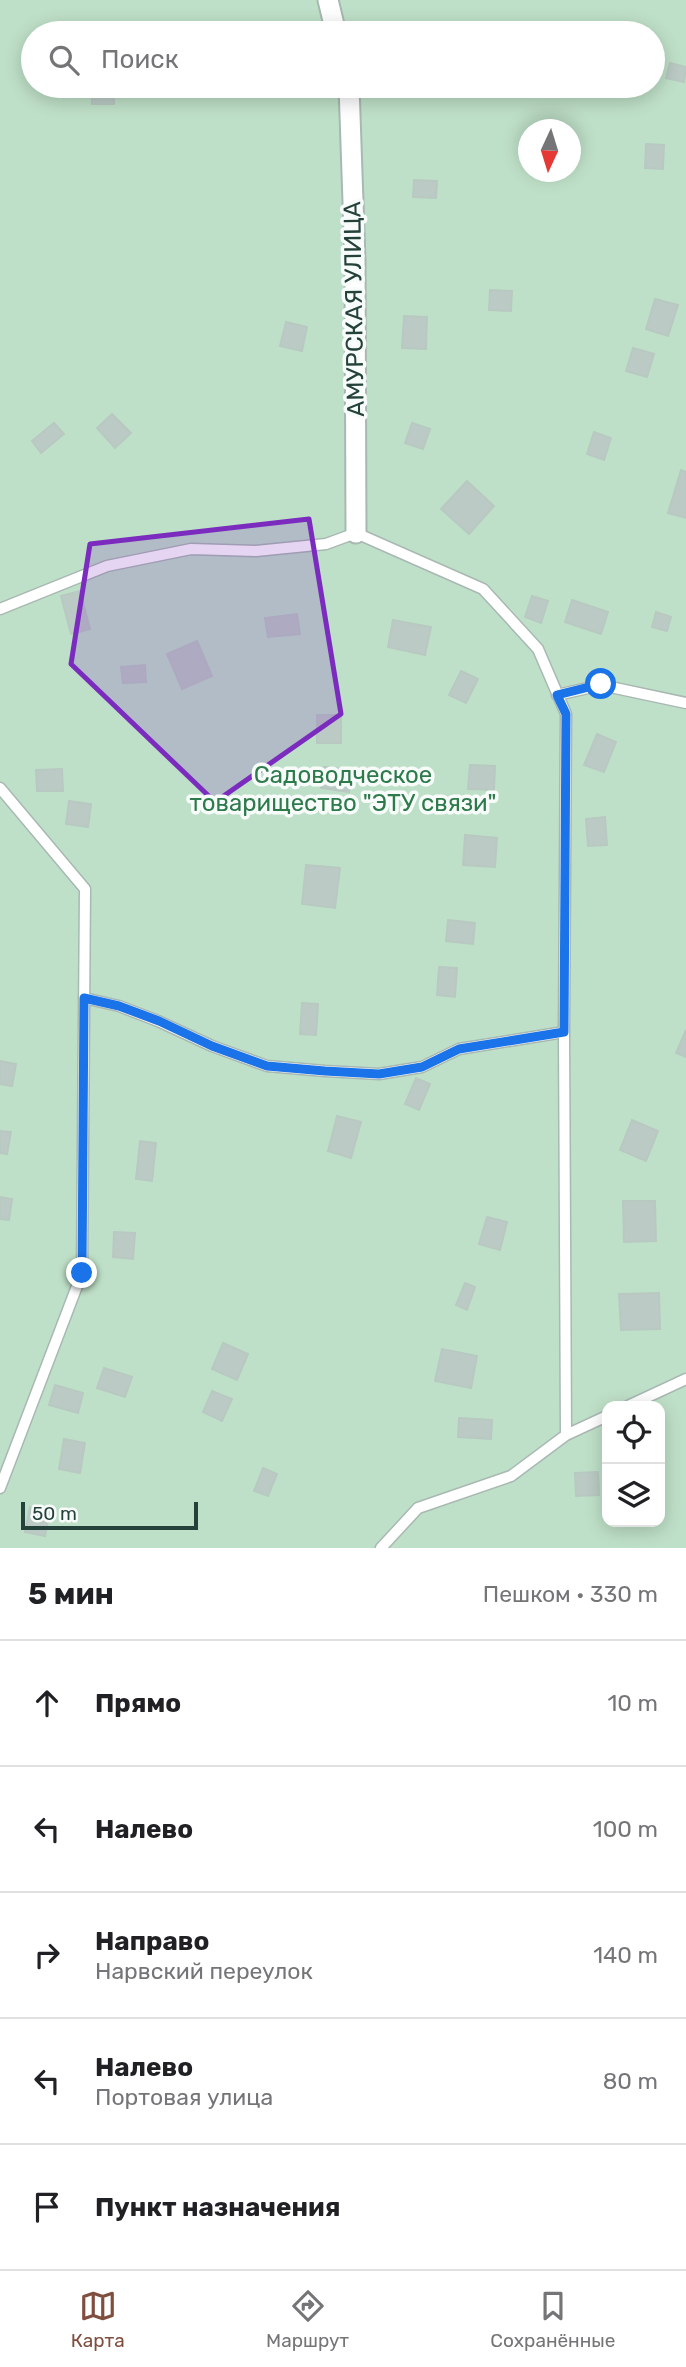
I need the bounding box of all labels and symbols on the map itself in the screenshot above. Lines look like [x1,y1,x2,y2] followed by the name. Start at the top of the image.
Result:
[518,119,581,182] north arrow
[338,201,370,417] street label: АМУРСКАЯ УЛИЦА
[585,668,616,699] route start
[189,761,497,817] park label: Садоводческое товарищество "ЭТУ связи"
[66,1257,97,1288] route end
[21,1499,198,1531] scale bar

